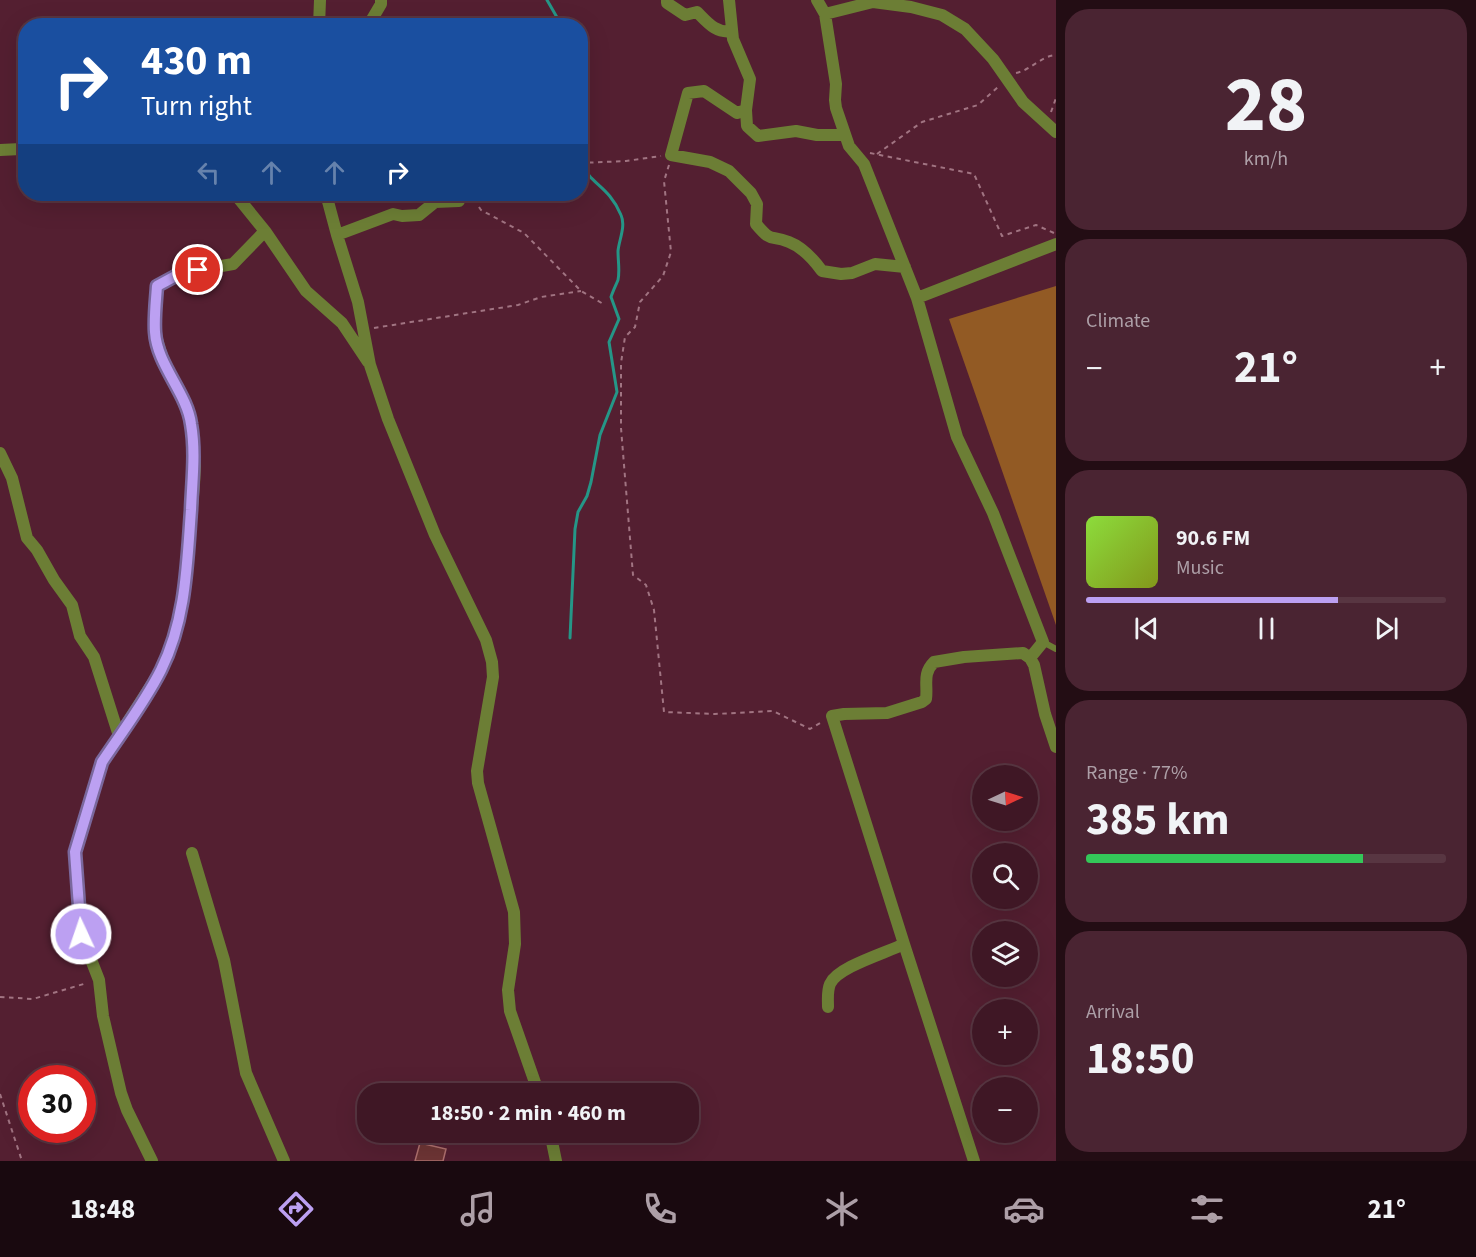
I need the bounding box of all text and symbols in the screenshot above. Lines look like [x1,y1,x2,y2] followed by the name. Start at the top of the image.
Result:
[141,31,252,91] text: 430 m
[42,42,120,120] icon: right
[1225,50,1307,161] text: 28
[141,87,252,126] text: Turn right
[1244,145,1288,173] text: km/h
[192,156,225,189] icon: left
[255,156,288,189] icon: ahead
[318,156,351,189] icon: ahead
[381,156,414,189] icon: right
[172,244,223,295] pin
[181,253,214,286] icon: arrive
[1086,307,1150,335] text: Climate
[1234,336,1298,400] text: 21°
[1086,345,1102,392] text: −
[1430,345,1446,392] text: +
[1176,522,1250,554] text: 90.6 FM
[1176,554,1224,582] text: Music
[1130,612,1163,645] icon: previous
[1250,612,1283,645] icon: pause
[1370,612,1403,645] icon: next
[1086,759,1187,787] text: Range · 77%
[972,765,1038,831] north arrow
[972,765,1038,1143] map controls
[1086,788,1230,852] text: 385 km
[972,843,1038,909] button: search
[49,902,113,966] position arrow
[972,921,1038,987] button: layers
[1086,998,1140,1026] text: Arrival
[972,999,1038,1065] button: +
[1086,1027,1195,1091] text: 18:50
[18,1065,96,1143] speed limit sign: 30
[972,1077,1038,1143] button: −
[430,1097,626,1129] text: 18:50 · 2 min · 460 m
[275,1188,317,1230] icon: directions
[457,1188,499,1230] icon: music
[639,1188,681,1230] icon: phone
[821,1188,863,1230] icon: climate
[1003,1188,1045,1230] icon: car
[1186,1188,1228,1230] icon: filters
[70,1190,135,1229] text: 18:48
[1368,1190,1406,1229] text: 21°

